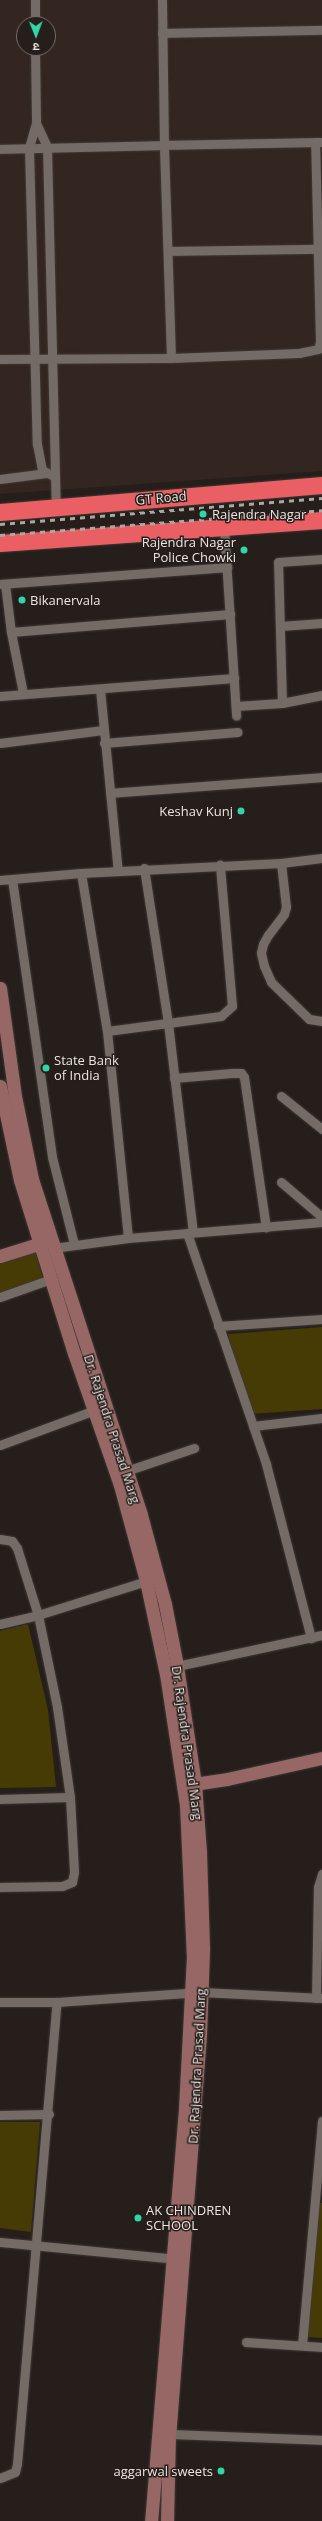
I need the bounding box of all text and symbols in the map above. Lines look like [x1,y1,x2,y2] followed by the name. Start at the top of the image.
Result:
[16,16,56,56] north arrow
[33,40,40,55] text: उ
[135,488,187,508] street label: GT Road
[212,506,306,522] place label: Rajendra Nagar
[197,508,209,520] marker: Rajendra Nagar
[142,535,236,566] place label: Rajendra Nagar Police Chowki
[239,545,249,555] marker: Rajendra Nagar Police Chowki
[30,592,101,608] place label: Bikanervala
[17,595,27,605] marker: Bikanervala
[159,803,233,819] place label: Keshav Kunj
[236,806,246,816] marker: Keshav Kunj
[54,1053,119,1084] place label: State Bank of India
[41,1063,51,1073] marker: State Bank of India
[81,1353,143,1505] street label: Dr. Rajendra Prasad Marg
[168,1665,206,1821] street label: Dr. Rajendra Prasad Marg
[185,1988,209,2144] street label: Dr. Rajendra Prasad Marg
[146,2203,231,2234] place label: AK CHINDREN SCHOOL
[133,2213,143,2223] marker: AK CHINDREN SCHOOL
[113,2463,213,2479] place label: aggarwal sweets
[216,2466,226,2476] marker: aggarwal sweets

